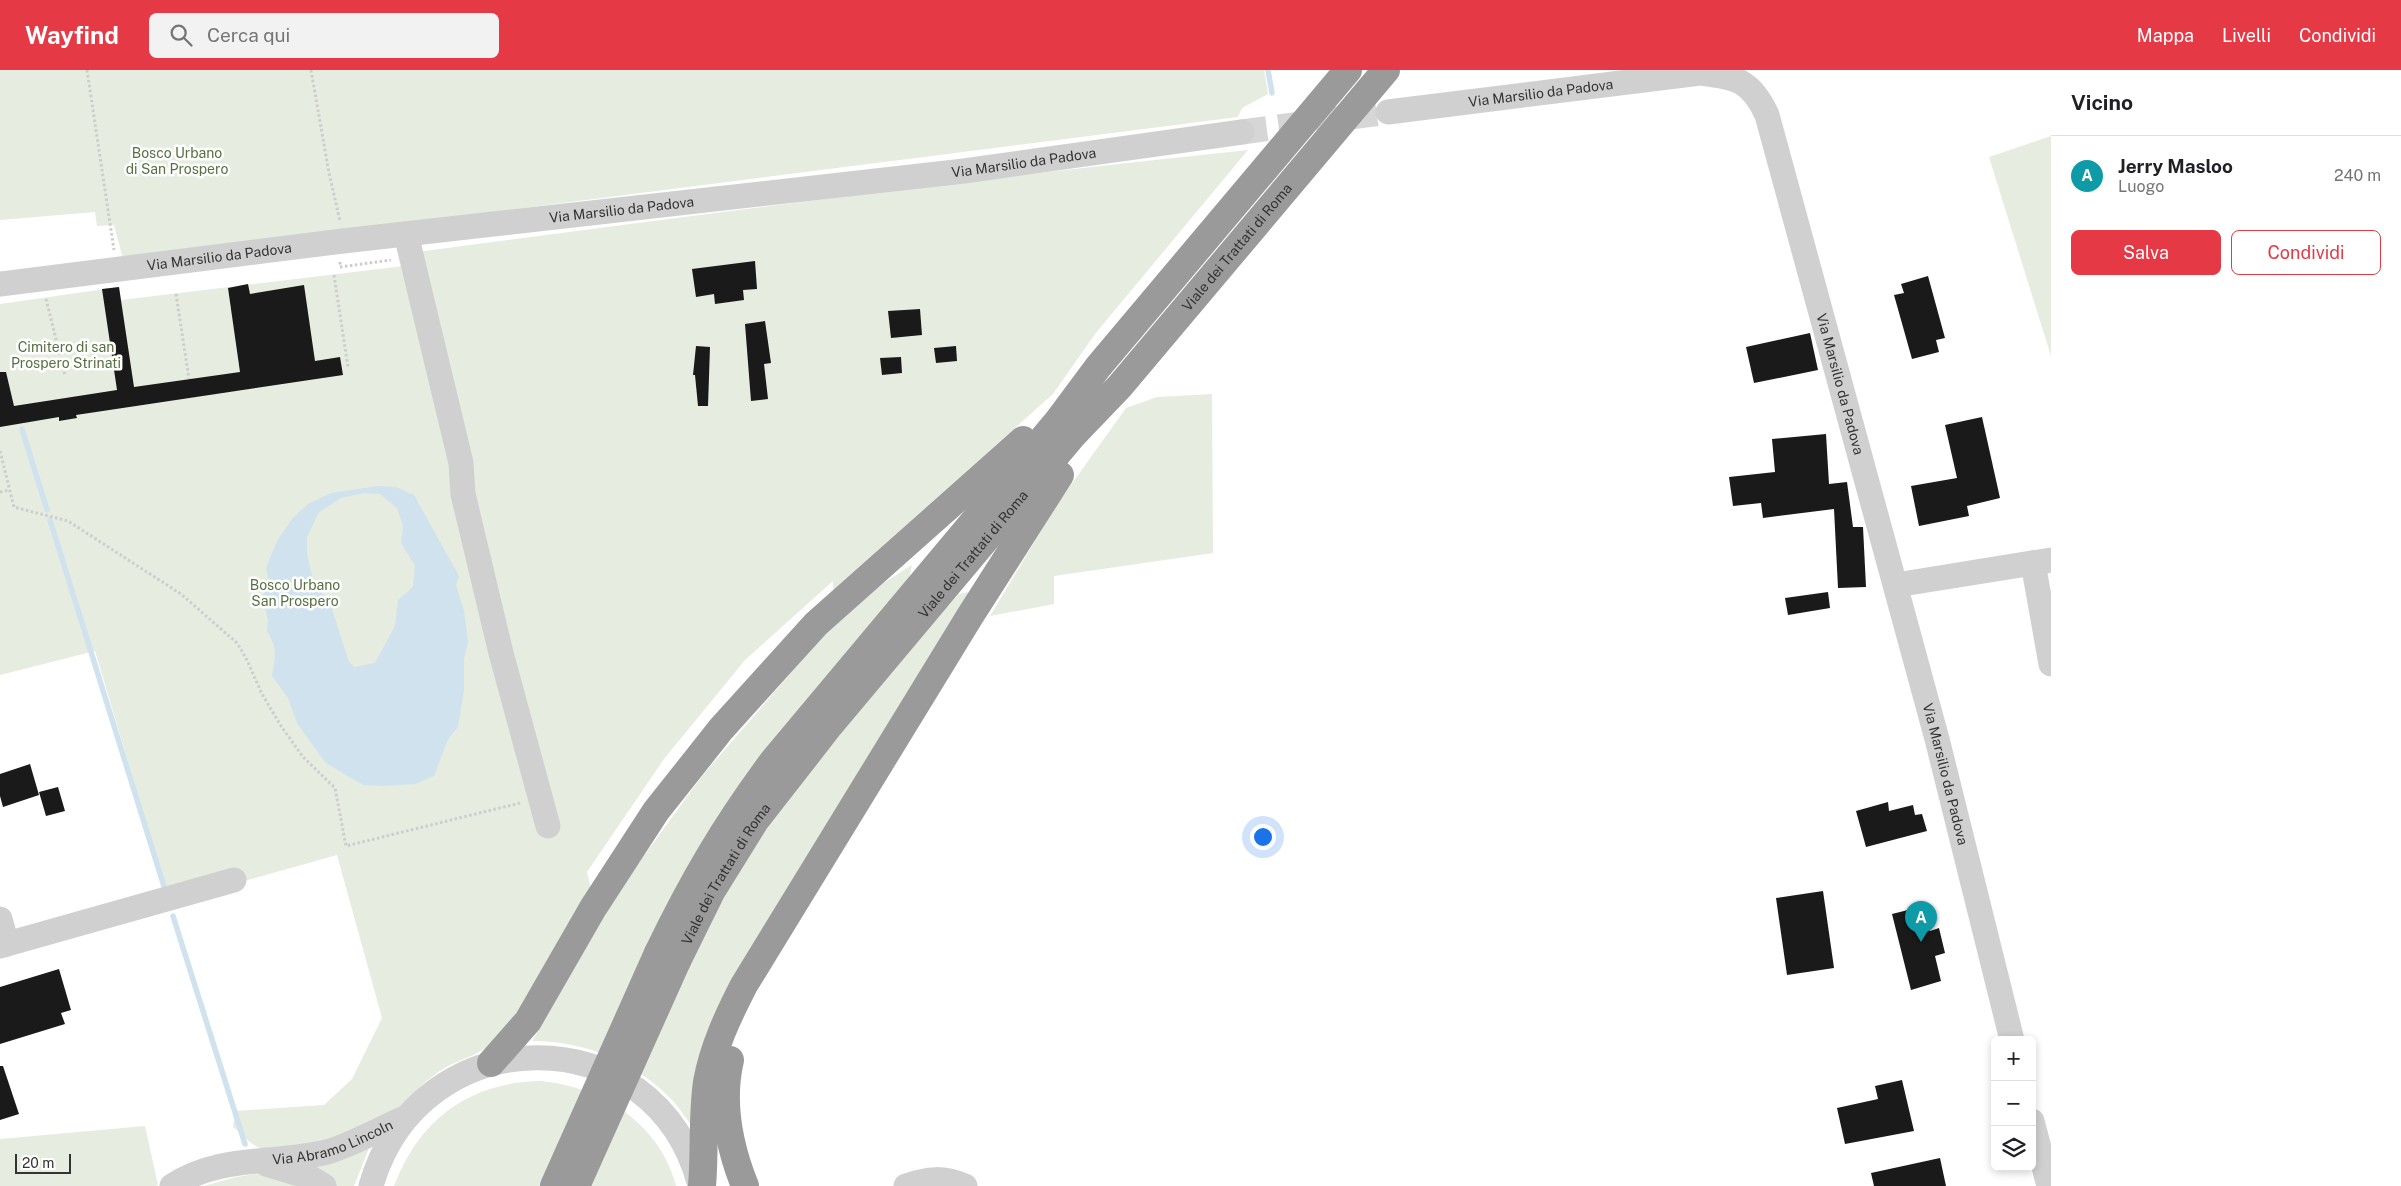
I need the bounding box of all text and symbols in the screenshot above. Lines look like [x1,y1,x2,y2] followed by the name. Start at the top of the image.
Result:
[149,13,499,58] search box
[25,21,119,49] text: Wayfind
[167,21,195,49] icon: search
[207,24,290,46] text: Cerca qui
[2137,25,2194,46] text: Mappa
[2222,25,2271,46] text: Livelli
[2299,25,2376,46] text: Condividi
[1467,76,1614,110] street label: Via Marsilio da Padova
[2071,90,2133,115] text: Vicino
[126,145,228,177] park label: Bosco Urbano di San Prospero
[951,145,1097,180] street label: Via Marsilio da Padova
[2118,155,2233,177] text: Jerry Masloo
[2081,166,2093,185] text: A
[2334,166,2381,185] text: 240 m
[2118,177,2164,196] text: Luogo
[1179,180,1295,314] street label: Viale dei Trattati di Roma
[548,193,695,226] street label: Via Marsilio da Padova
[2071,230,2221,275] button: Salva
[2231,230,2381,275] button: Condividi
[146,240,293,274] street label: Via Marsilio da Padova
[1813,312,1867,456] street label: Via Marsilio da Padova
[11,339,121,371] park label: Cimitero di san Prospero Strinati
[915,487,1031,621] street label: Viale dei Trattati di Roma
[250,577,340,609] park label: Bosco Urbano San Prospero
[1920,701,1971,847] street label: Via Marsilio da Padova
[678,800,774,947] street label: Viale dei Trattati di Roma
[1250,824,1276,850] your location
[1905,901,1937,942] pin: A
[1991,1036,2036,1171] map controls
[1991,1036,2036,1081] button: +
[1991,1081,2036,1126] button: −
[272,1117,395,1168] street label: Via Abramo Lincoln
[1991,1126,2036,1171] button: layers
[15,1151,71,1174] scale bar
[22,1155,54,1171] text: 20 m

